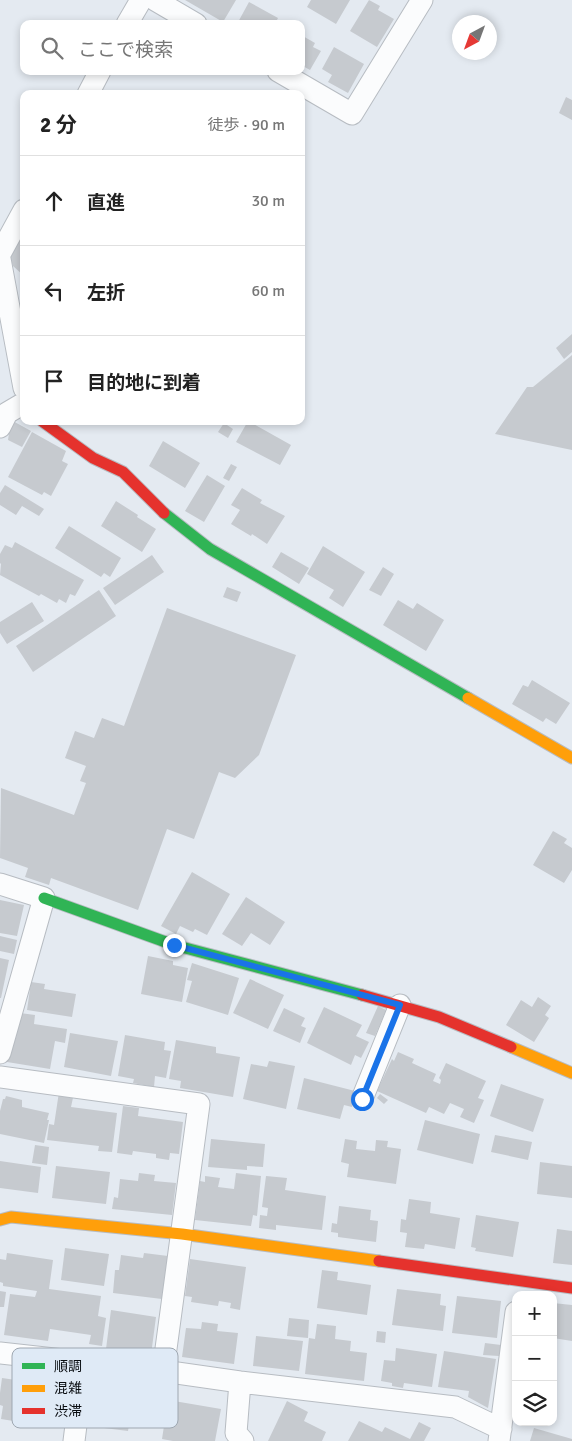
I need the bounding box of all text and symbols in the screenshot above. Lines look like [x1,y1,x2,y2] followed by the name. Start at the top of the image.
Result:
[452,15,497,60] north arrow
[20,20,305,75] search box
[38,34,66,62] icon: search
[78,38,173,62] text: ここで検索
[40,112,77,138] text: 2 分
[208,115,285,135] text: 徒歩 · 90 m
[40,187,68,215] icon: ahead
[87,191,125,215] text: 直進
[251,191,285,211] text: 30 m
[40,277,68,305] icon: left
[87,281,125,305] text: 左折
[251,281,285,301] text: 60 m
[40,367,68,395] icon: arrive
[87,371,201,395] text: 目的地に到着
[163,934,186,957] route end
[351,1088,374,1111] route start
[512,1291,557,1426] map controls
[512,1291,557,1336] button: +
[512,1336,557,1381] button: −
[12,1348,178,1428] legend
[54,1358,82,1375] text: 順調
[54,1380,82,1397] text: 混雑
[512,1381,557,1426] button: layers
[54,1403,82,1420] text: 渋滞

